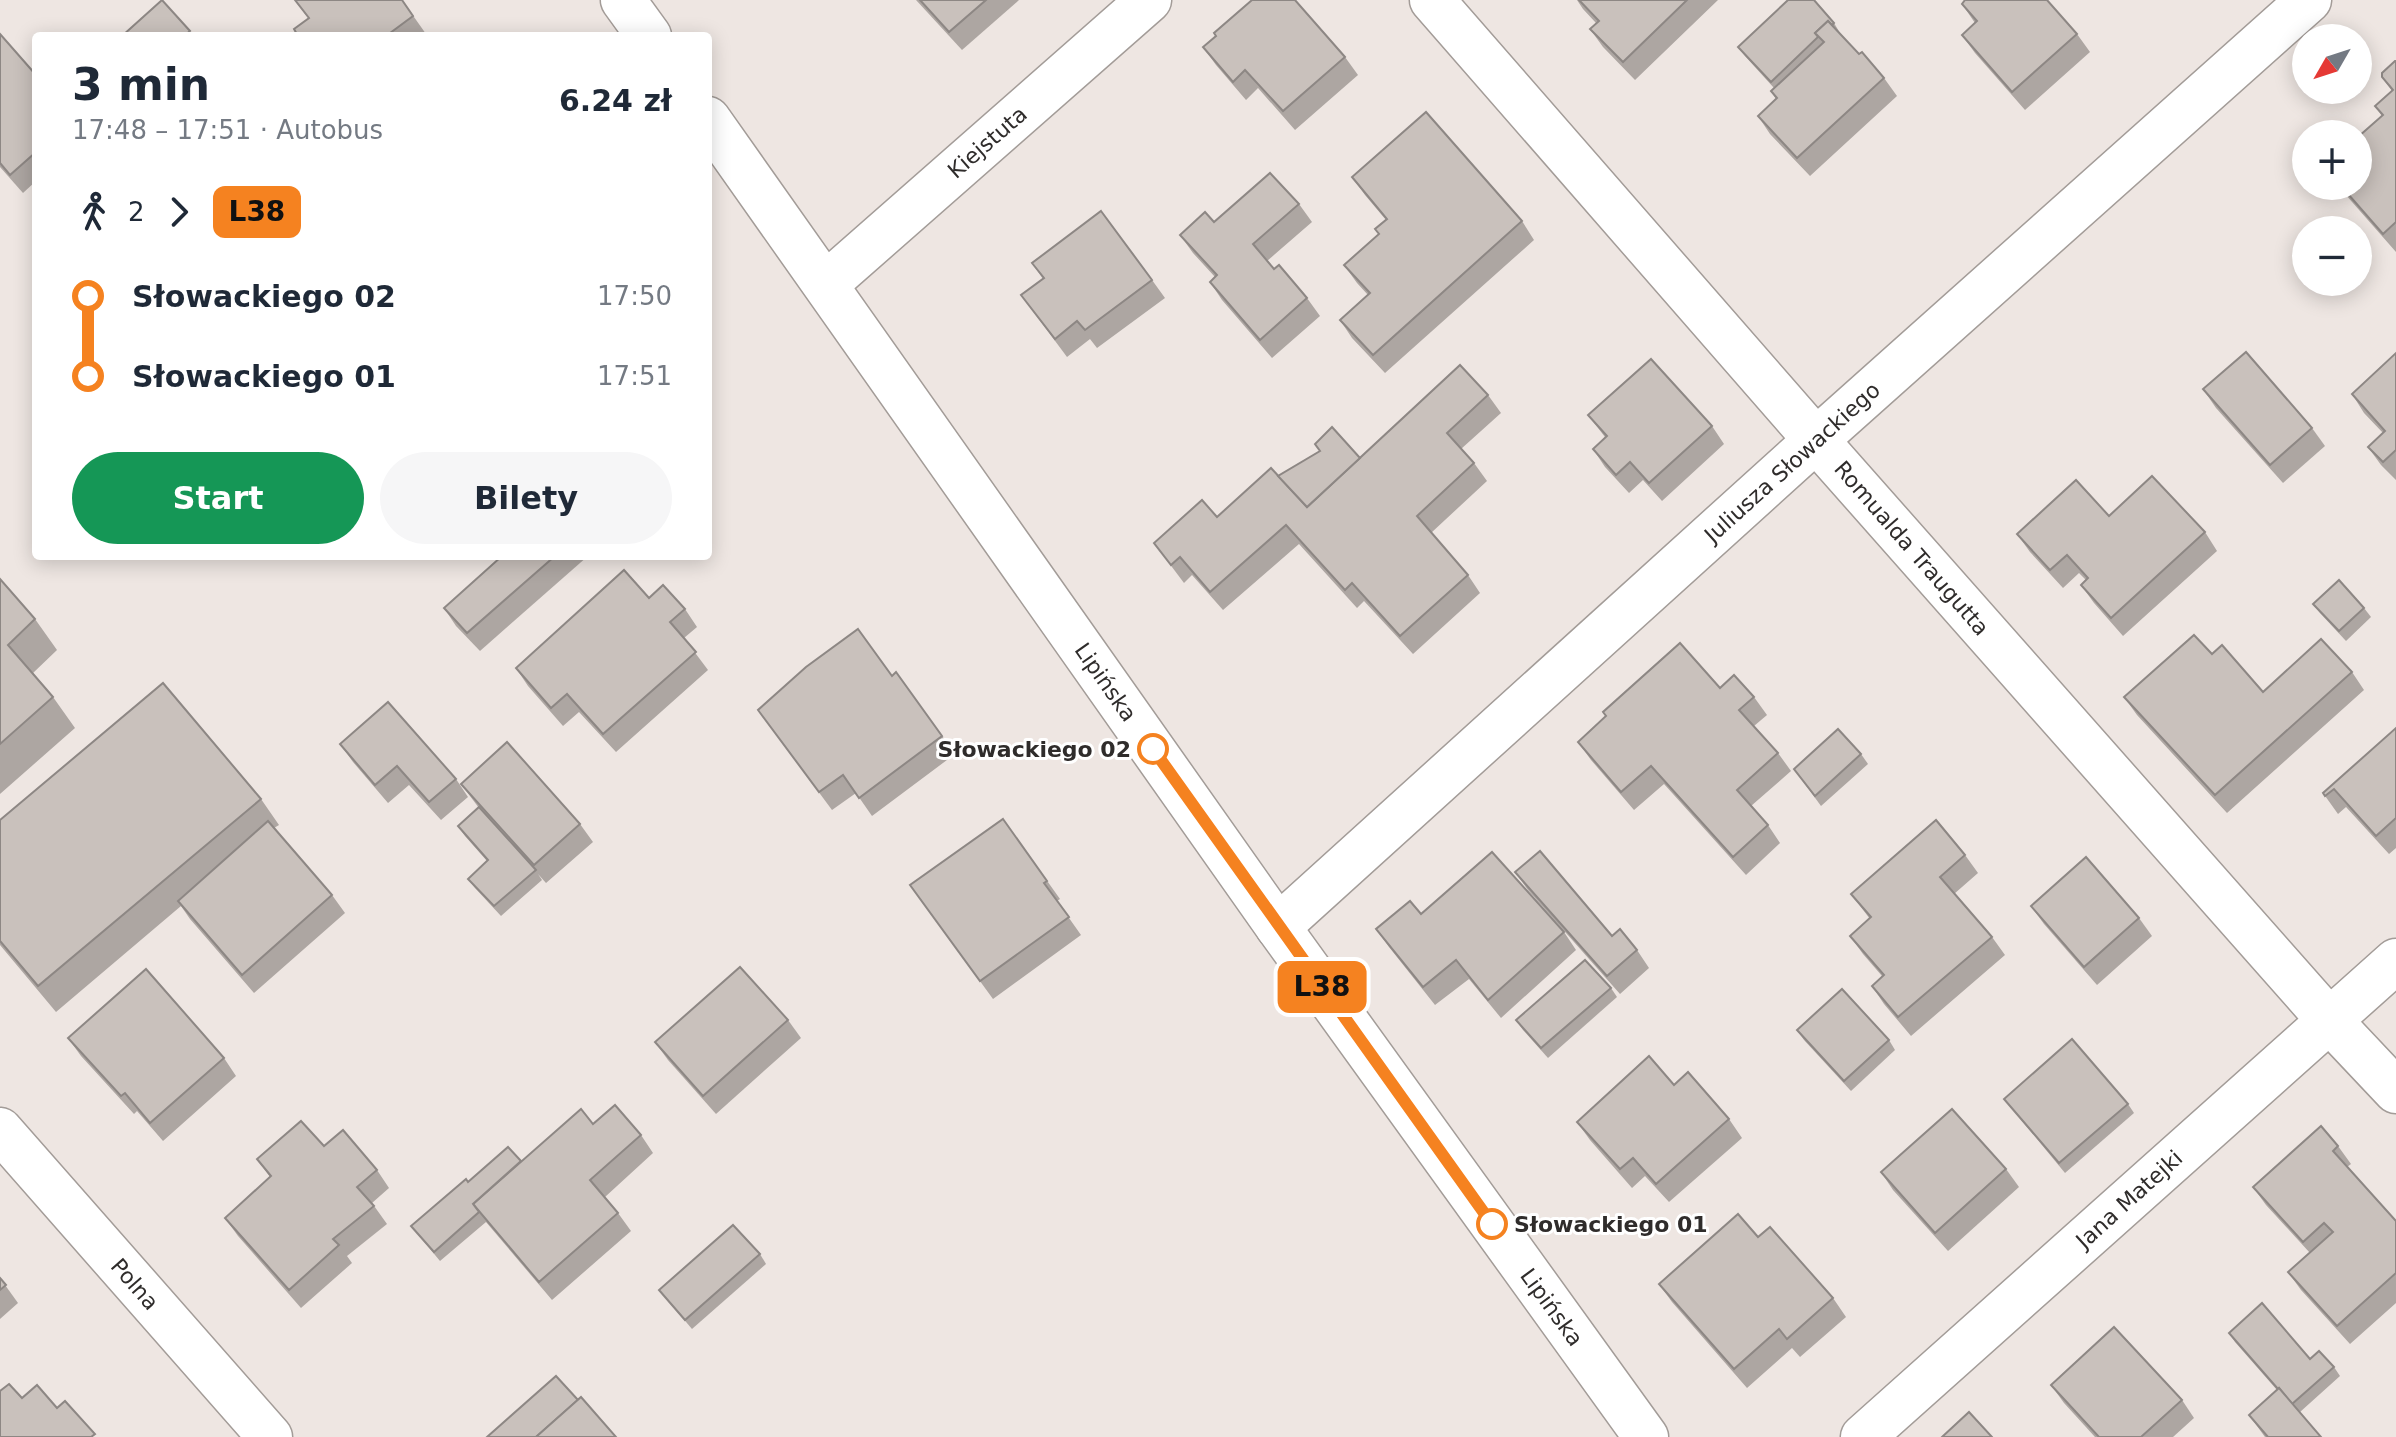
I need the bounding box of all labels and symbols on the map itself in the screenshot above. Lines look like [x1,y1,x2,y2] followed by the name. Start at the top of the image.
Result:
[2292,24,2372,104] north arrow
[943,101,1032,183] street label: Kiejstuta
[1698,377,1885,549] street label: Juliusza Słowackiego
[1829,456,1994,640] street label: Romualda Traugutta
[1070,638,1142,726] street label: Lipińska
[1138,734,1168,764] marker: Słowackiego 02
[937,737,1131,762] place label: Słowackiego 02
[1276,961,1368,1013] line badge: L38
[2070,1145,2187,1255] street label: Jana Matejki
[1477,1209,1507,1239] marker: Słowackiego 01
[1514,1212,1708,1237] place label: Słowackiego 01
[106,1254,164,1315] street label: Polna
[1515,1264,1588,1351] street label: Lipińska

